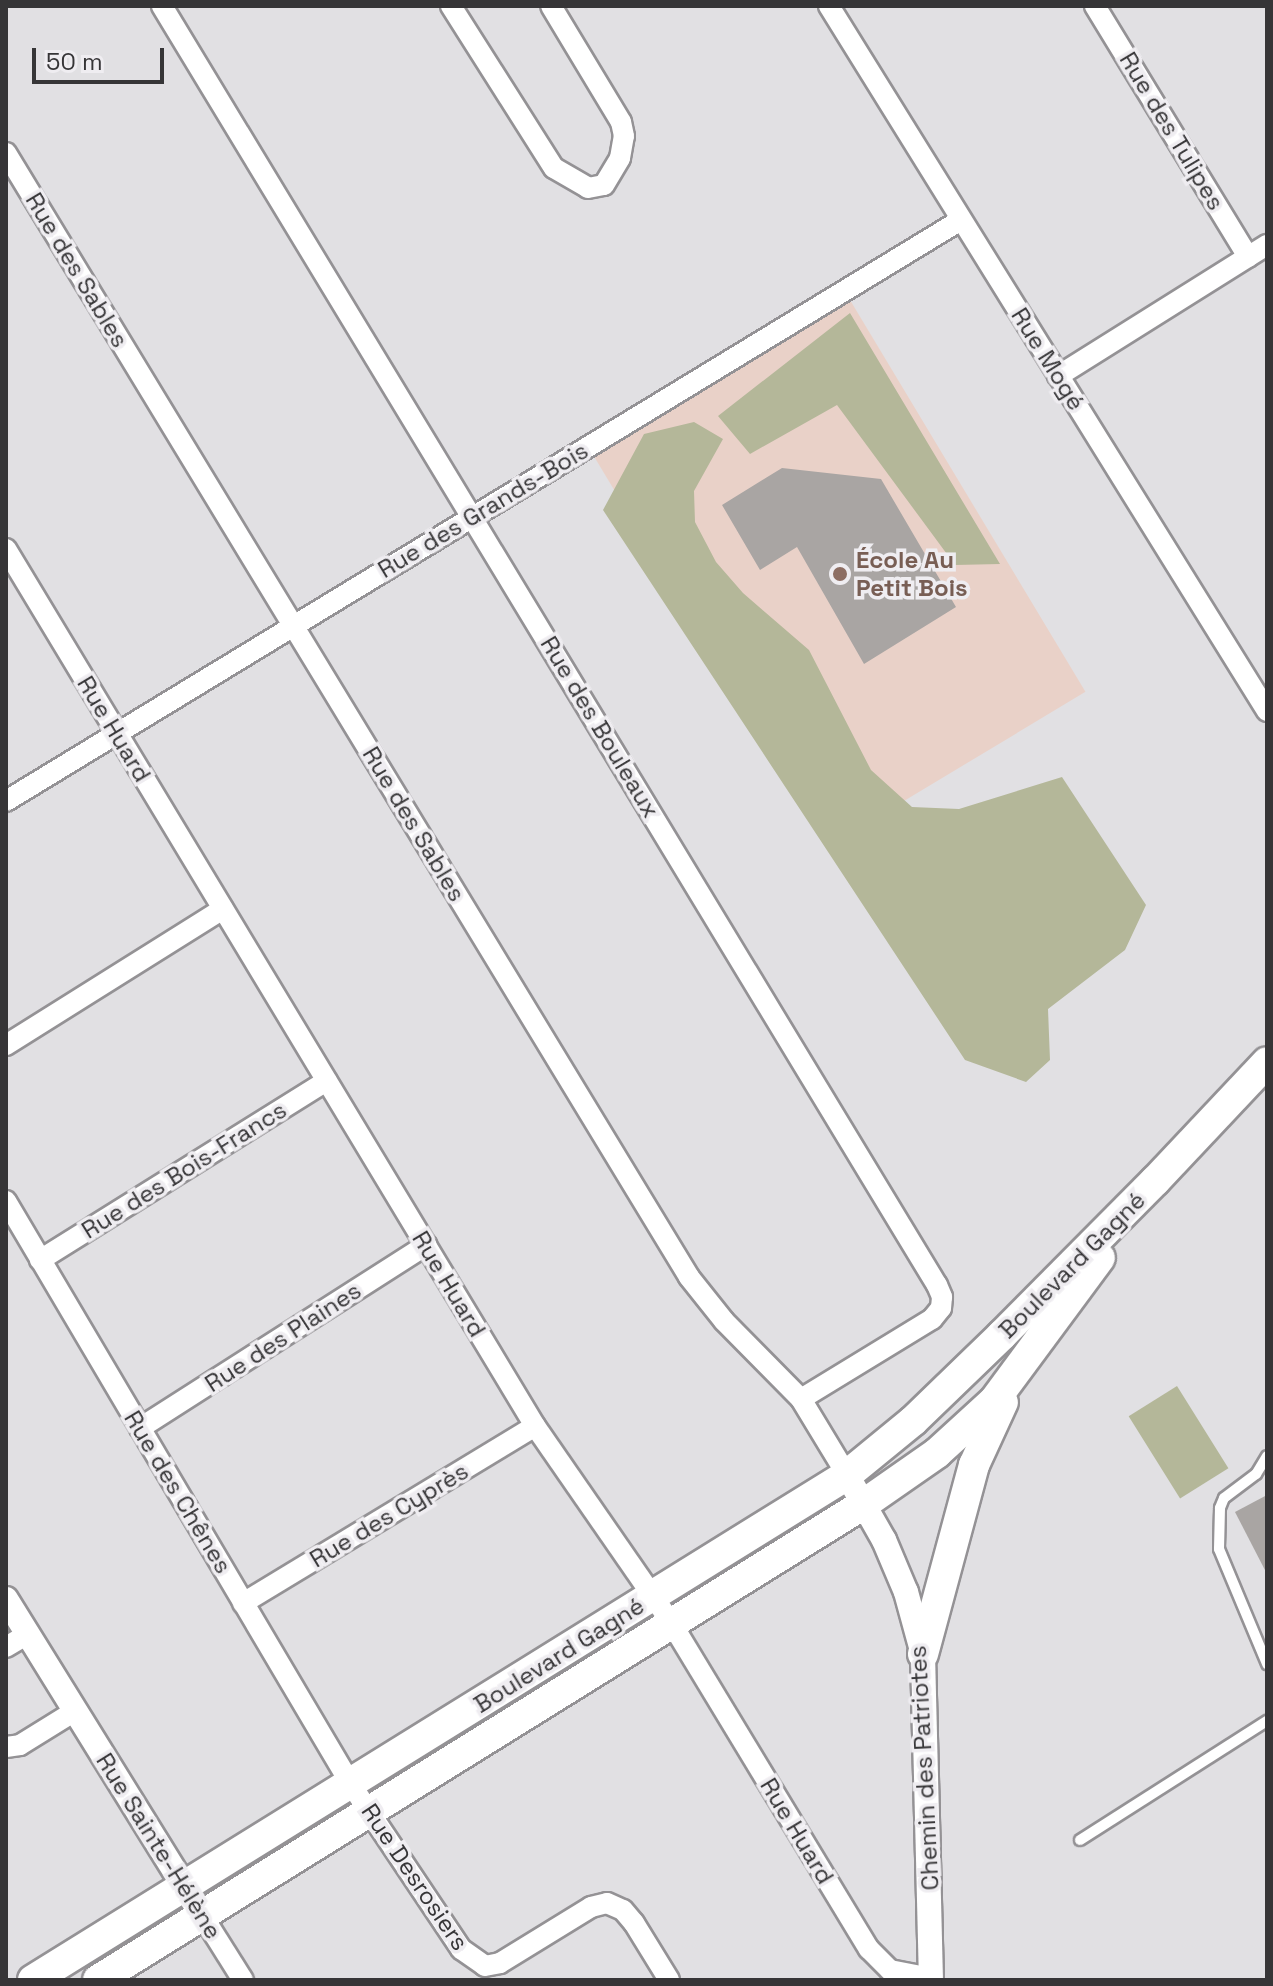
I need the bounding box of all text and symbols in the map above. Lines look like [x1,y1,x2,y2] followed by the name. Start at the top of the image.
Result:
[36,32,168,82] scale bar
[46,46,103,77] text: 50 m
[1113,47,1231,215] street label: Rue des Tulipes
[19,187,135,353] street label: Rue des Sables
[1005,302,1091,416] street label: Rue Mogé
[373,436,593,584] street label: Rue des Grands-Bois
[856,546,968,602] place label: École Au Petit Bois
[831,565,849,583] marker: École Au Petit Bois
[534,631,666,823] street label: Rue des Bouleaux
[71,671,157,787] street label: Rue Huard
[356,741,472,907] street label: Rue des Sables
[76,1095,292,1245] street label: Rue des Bois-Francs
[993,1186,1151,1344] street label: Boulevard Gagné
[406,1226,492,1342] street label: Rue Huard
[200,1276,366,1398] street label: Rue des Plaines
[118,1405,238,1579] street label: Rue des Chênes
[305,1456,473,1574] street label: Rue des Cyprès
[469,1591,649,1719] street label: Boulevard Gagné
[903,1645,945,1891] street label: Chemin des Patriotes
[90,1748,228,1944] street label: Rue Sainte-Hélène
[754,1773,840,1889] street label: Rue Huard
[355,1798,475,1956] street label: Rue Desrosiers

